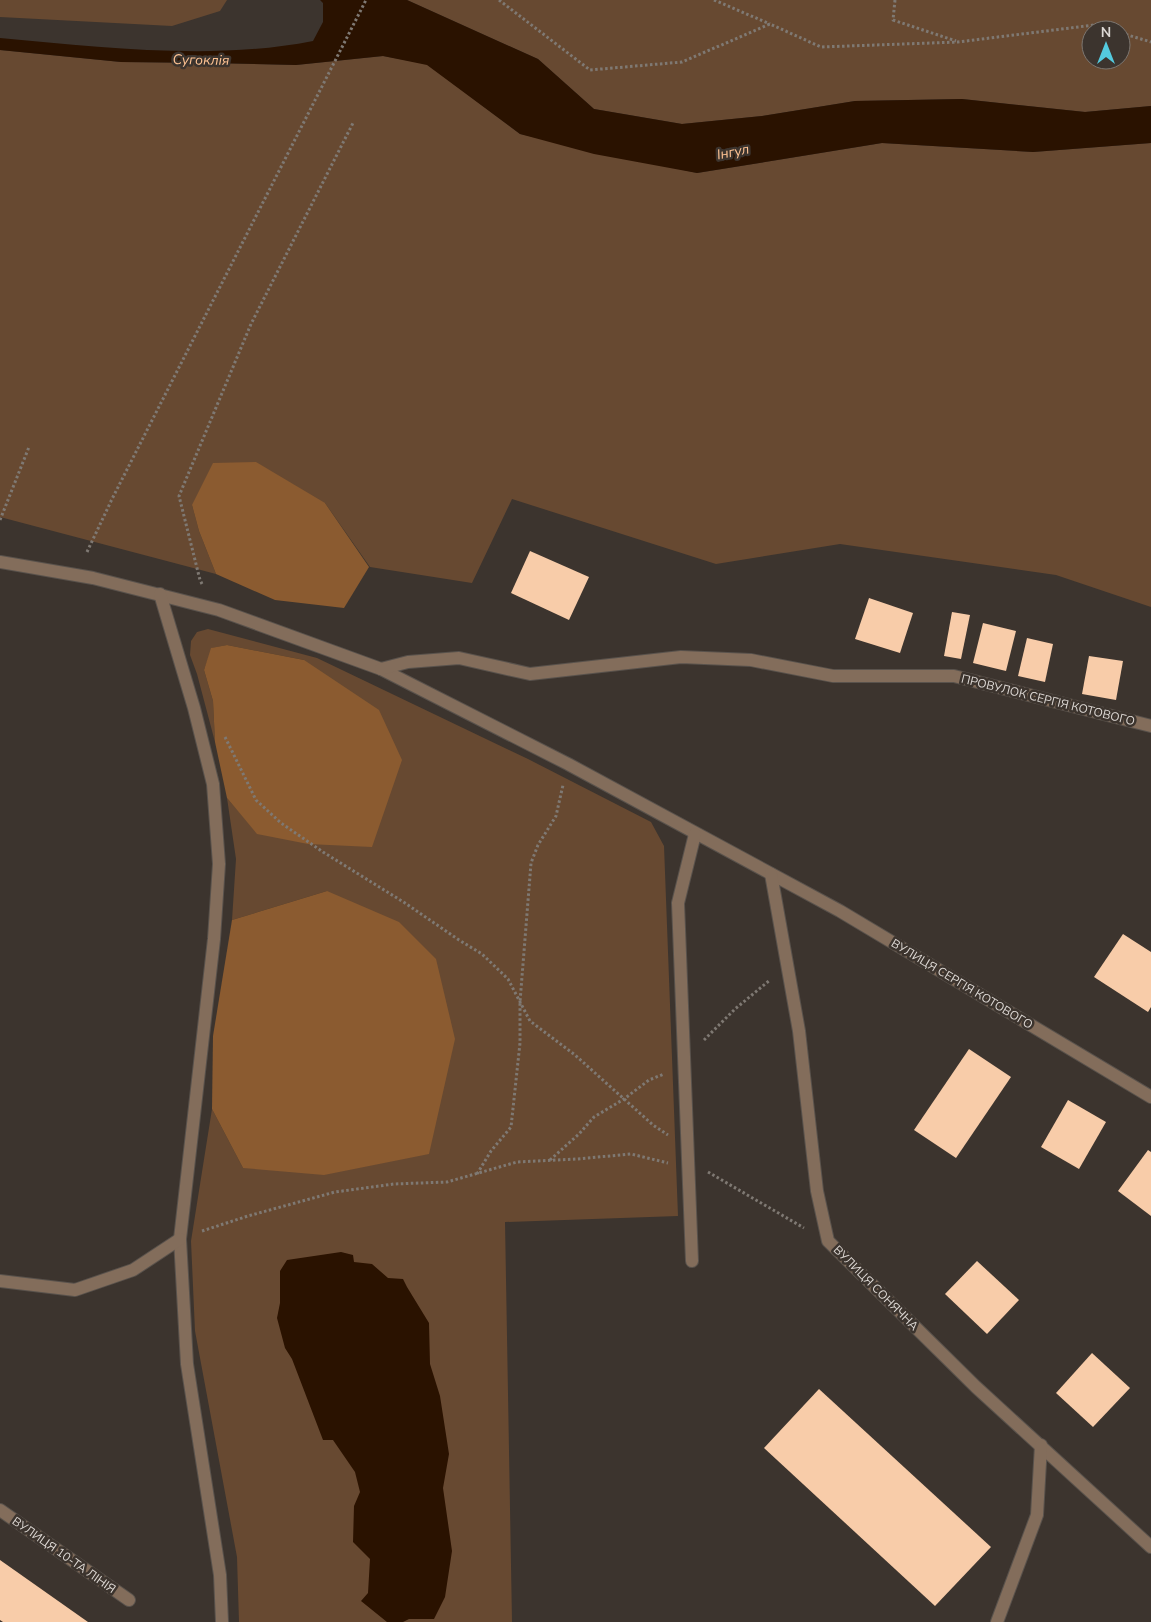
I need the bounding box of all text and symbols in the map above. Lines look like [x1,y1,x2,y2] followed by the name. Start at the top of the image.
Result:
[1081,20,1131,70] north arrow
[1101,23,1111,42] text: N
[172,50,230,70] water label: Сугоклія
[715,140,751,164] water label: Інгул
[959,671,1137,729] street label: ПРОВУЛОК СЕРГІЯ КОТОВОГО
[888,935,1036,1033] street label: ВУЛИЦЯ СЕРГІЯ КОТОВОГО
[830,1242,922,1334] street label: ВУЛИЦЯ СОНЯЧНА
[9,1513,119,1597] street label: ВУЛИЦЯ 10-ТА ЛІНІЯ

